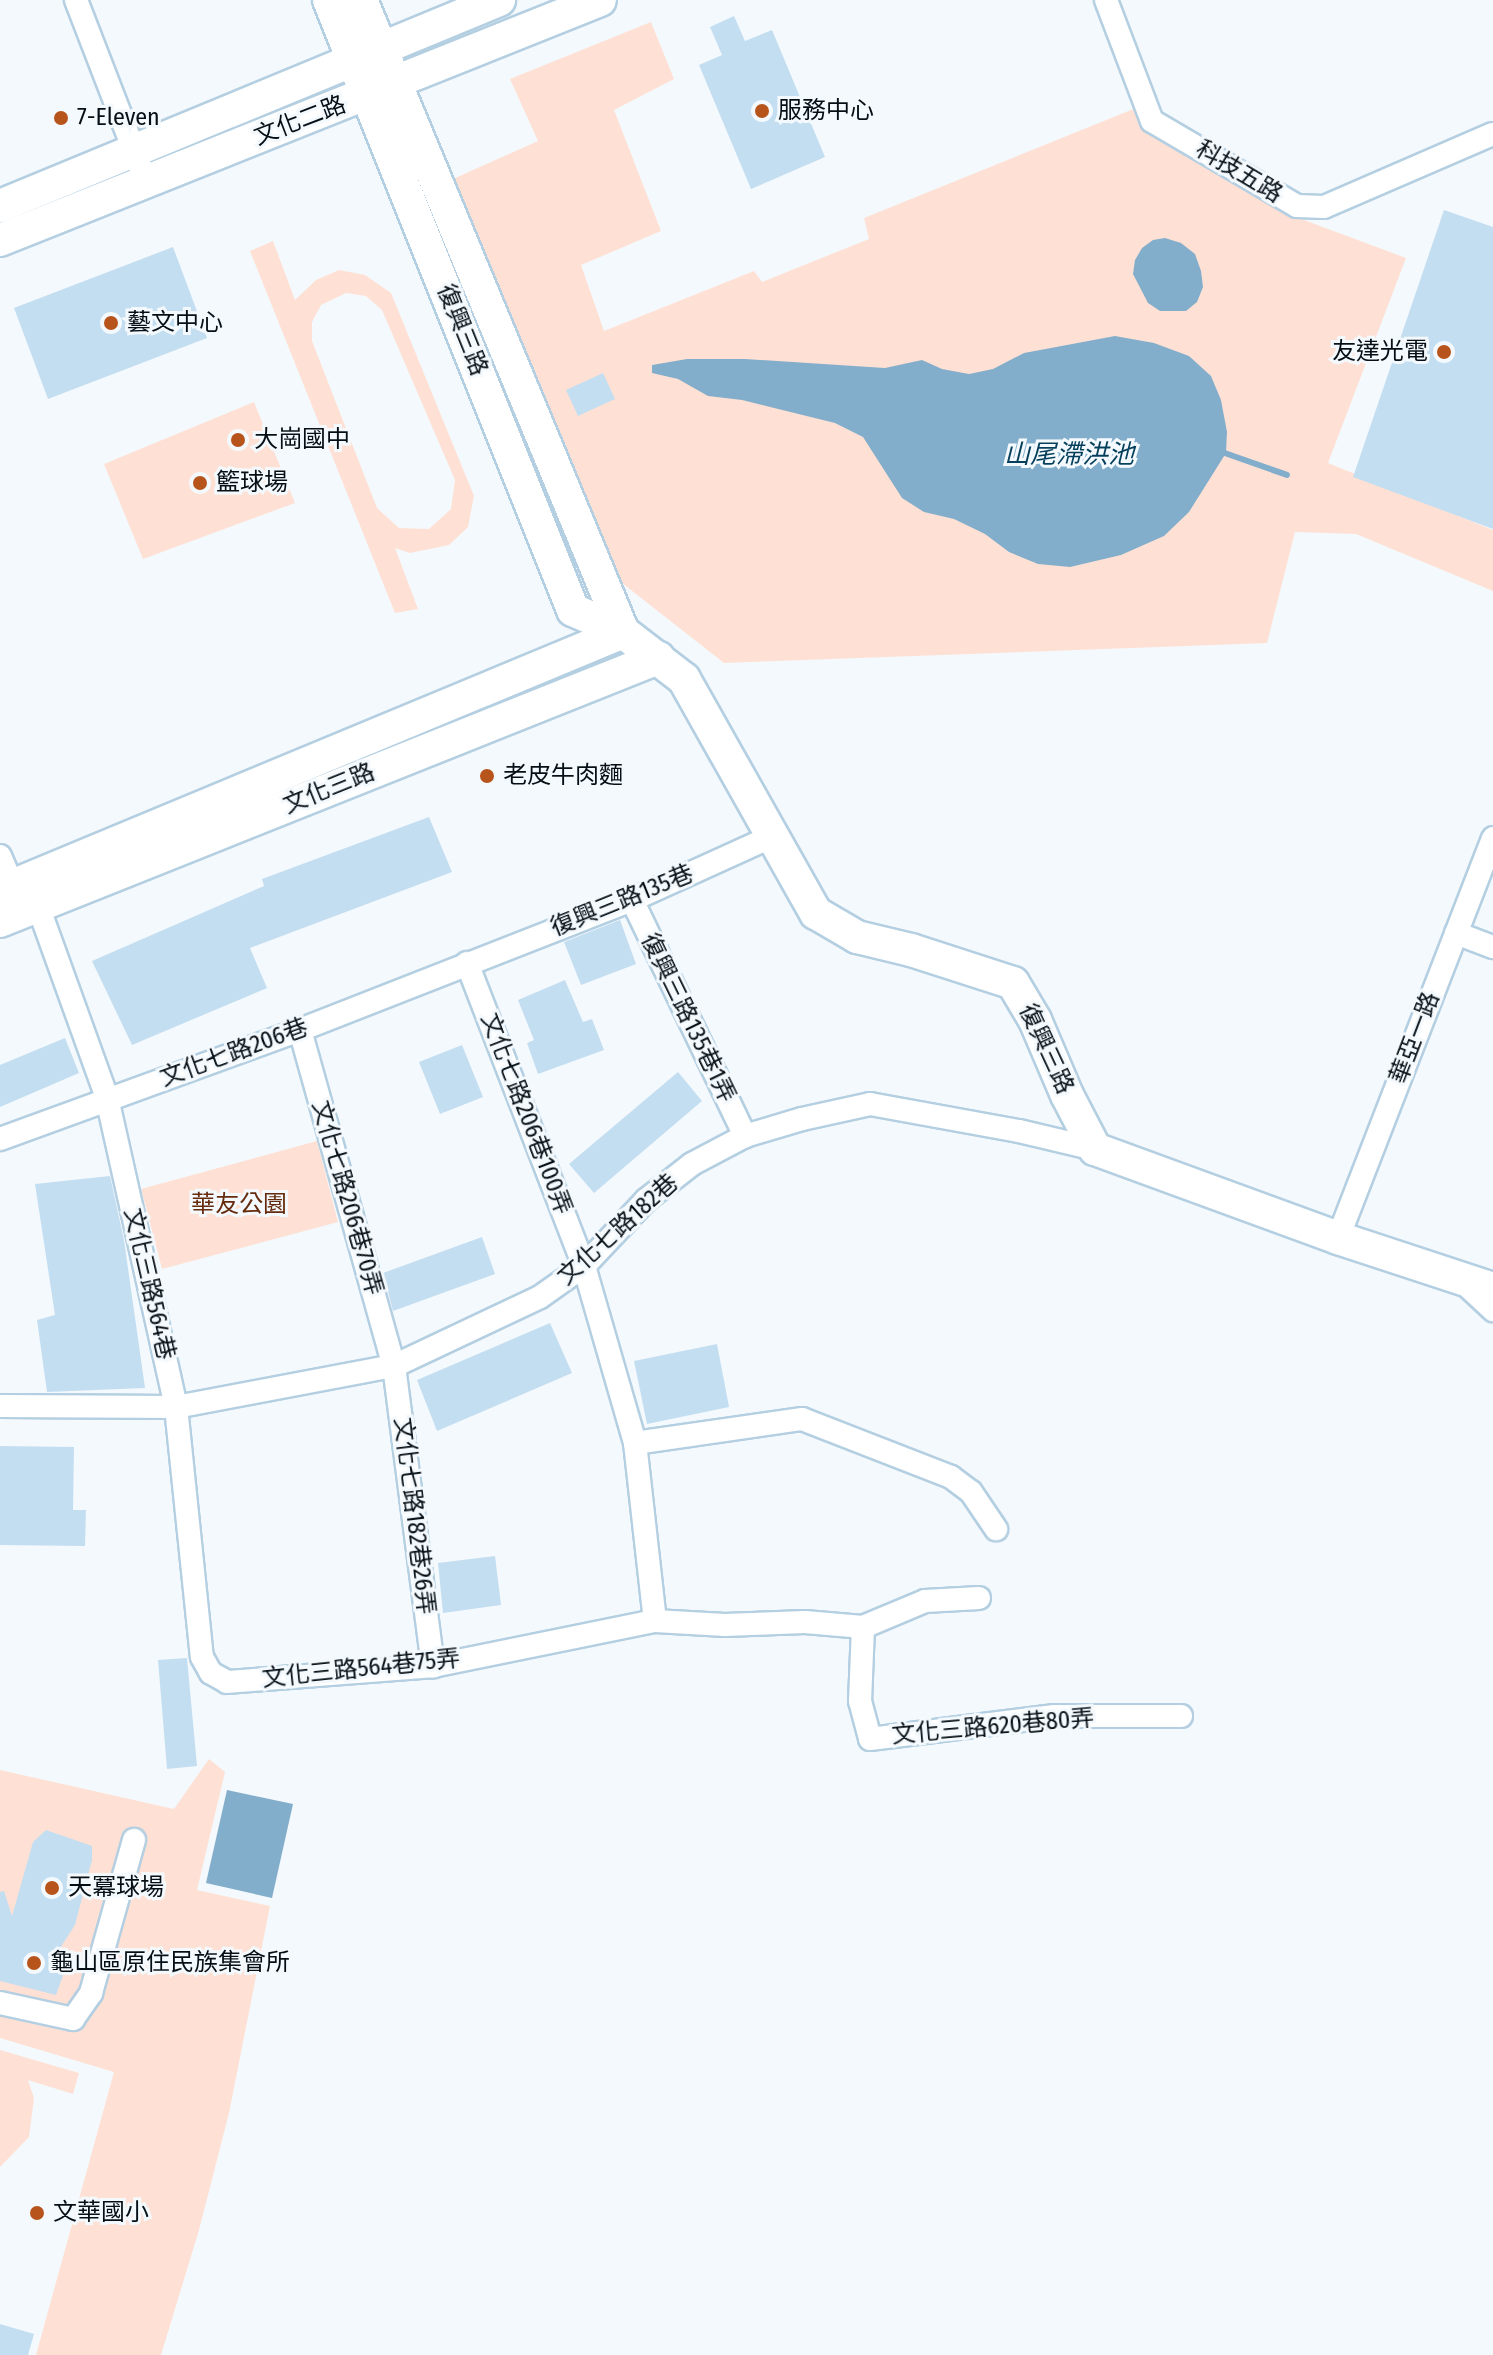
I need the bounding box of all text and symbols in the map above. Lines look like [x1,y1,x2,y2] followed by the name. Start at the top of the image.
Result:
[250,90,350,152] street label: 文化二路
[778,97,874,125] place label: 服務中心
[753,102,771,120] marker: 服務中心
[77,104,160,132] place label: 7-Eleven
[52,109,70,127] marker: 7-Eleven
[1190,135,1288,209] street label: 科技五路
[431,280,493,380] street label: 復興三路
[127,309,223,337] place label: 藝文中心
[102,314,120,332] marker: 藝文中心
[1332,338,1428,366] place label: 友達光電
[1435,343,1453,361] marker: 友達光電
[254,426,350,454] place label: 大崗國中
[229,431,247,449] marker: 大崗國中
[1004,439,1134,471] water label: 山尾滯洪池
[216,469,288,497] place label: 籃球場
[191,474,209,492] marker: 籃球場
[279,758,379,820] street label: 文化三路
[503,762,623,790] place label: 老皮牛肉麵
[478,767,496,785] marker: 老皮牛肉麵
[547,859,697,943] street label: 復興三路135巷
[635,929,741,1107] street label: 復興三路135巷1弄
[1384,988,1446,1088] street label: 華亞一路
[1013,999,1079,1099] street label: 復興三路
[474,1009,578,1219] street label: 文化七路206巷100弄
[156,1013,312,1093] street label: 文化七路206巷
[305,1097,389,1299] street label: 文化七路206巷70弄
[552,1169,684,1291] street label: 文化七路182巷
[191,1191,287,1219] park label: 華友公園
[118,1205,180,1363] street label: 文化三路564巷
[388,1416,440,1616] street label: 文化七路182巷26弄
[261,1644,461,1694] street label: 文化三路564巷75弄
[890,1704,1096,1750] street label: 文化三路620巷80弄
[68,1874,164,1902] place label: 天冪球場
[43,1879,61,1897] marker: 天冪球場
[50,1949,290,1977] place label: 龜山區原住民族集會所
[25,1954,43,1972] marker: 龜山區原住民族集會所
[53,2199,149,2227] place label: 文華國小
[28,2204,46,2222] marker: 文華國小

